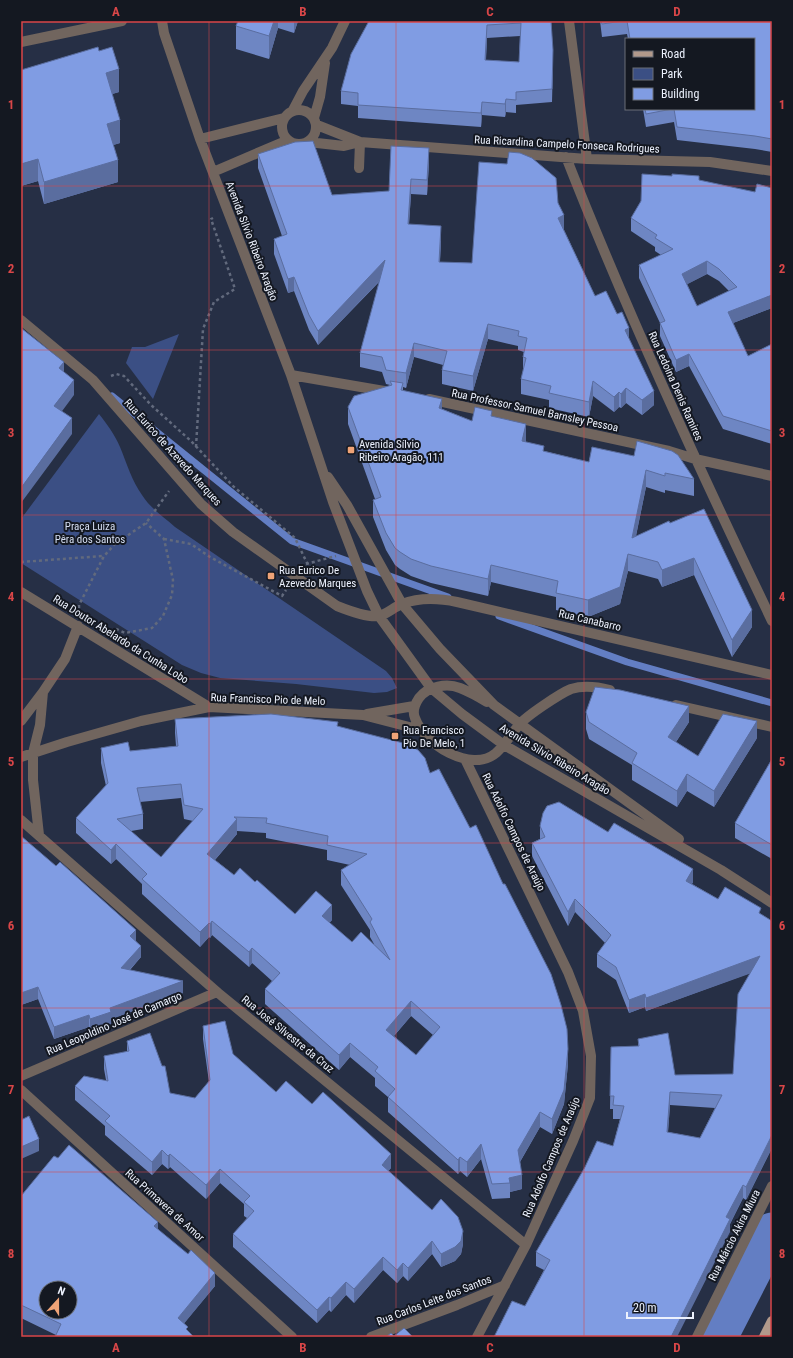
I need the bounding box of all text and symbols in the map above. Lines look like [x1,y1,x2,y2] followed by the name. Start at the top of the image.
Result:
[112,4,120,19] text: A
[299,4,307,19] text: B
[486,4,494,19] text: C
[673,4,681,19] text: D
[625,38,755,110] legend
[661,47,685,61] text: Road
[661,67,683,81] text: Park
[661,87,699,101] text: Building
[8,97,14,112] text: 1
[779,97,785,112] text: 1
[474,133,660,156] street label: Rua Ricardina Campelo Fonseca Rodrigues
[223,180,280,303] street label: Avenida Silvio Ribeiro Aragão
[8,261,15,276] text: 2
[779,261,786,276] text: 2
[646,330,706,443] street label: Rua Ledoina Denis Ramires
[450,386,620,435] street label: Rua Professor Samuel Barnsley Pessoa
[121,396,224,508] street label: Rua Eurico de Azevedo Marques
[8,425,14,440] text: 3
[779,425,785,440] text: 3
[359,438,444,464] place label: Avenida Sílvio Ribeiro Aragão, 111
[346,445,356,455] marker: Avenida Sílvio Ribeiro Aragão, 111
[55,520,125,546] park label: Praça Luiza Pêra dos Santos
[279,564,356,590] place label: Rua Eurico De Azevedo Marques
[266,571,276,581] marker: Rua Eurico De Azevedo Marques
[8,589,15,604] text: 4
[779,589,786,604] text: 4
[51,592,191,687] street label: Rua Doutor Abelardo da Cunha Lobo
[557,607,623,634] street label: Rua Canabarro
[210,691,326,708] street label: Rua Francisco Pio de Melo
[497,721,613,798] street label: Avenida Silvio Ribeiro Aragão
[403,724,465,750] place label: Rua Francisco Pio De Melo, 1
[390,731,400,741] marker: Rua Francisco Pio De Melo, 1
[8,754,15,769] text: 5
[779,754,786,769] text: 5
[479,771,548,894] street label: Rua Adolfo Campos de Araújo
[8,918,15,933] text: 6
[779,918,786,933] text: 6
[45,989,184,1058] street label: Rua Leopoldino José de Camargo
[239,993,337,1076] street label: Rua José Silvestre da Cruz
[8,1082,15,1097] text: 7
[779,1082,786,1097] text: 7
[520,1094,583,1219] street label: Rua Adolfo Campos de Araújo
[123,1166,207,1245] street label: Rua Primavera de Amor
[706,1187,763,1283] street label: Rua Márcio Akira Miura
[8,1246,14,1261] text: 8
[779,1246,785,1261] text: 8
[375,1273,493,1328] street label: Rua Carlos Leite dos Santos
[38,1280,78,1320] north arrow
[56,1284,67,1298] text: N
[627,1294,693,1320] scale bar
[633,1301,657,1315] text: 20 m
[112,1340,120,1355] text: A
[299,1340,307,1355] text: B
[486,1340,494,1355] text: C
[673,1340,681,1355] text: D

